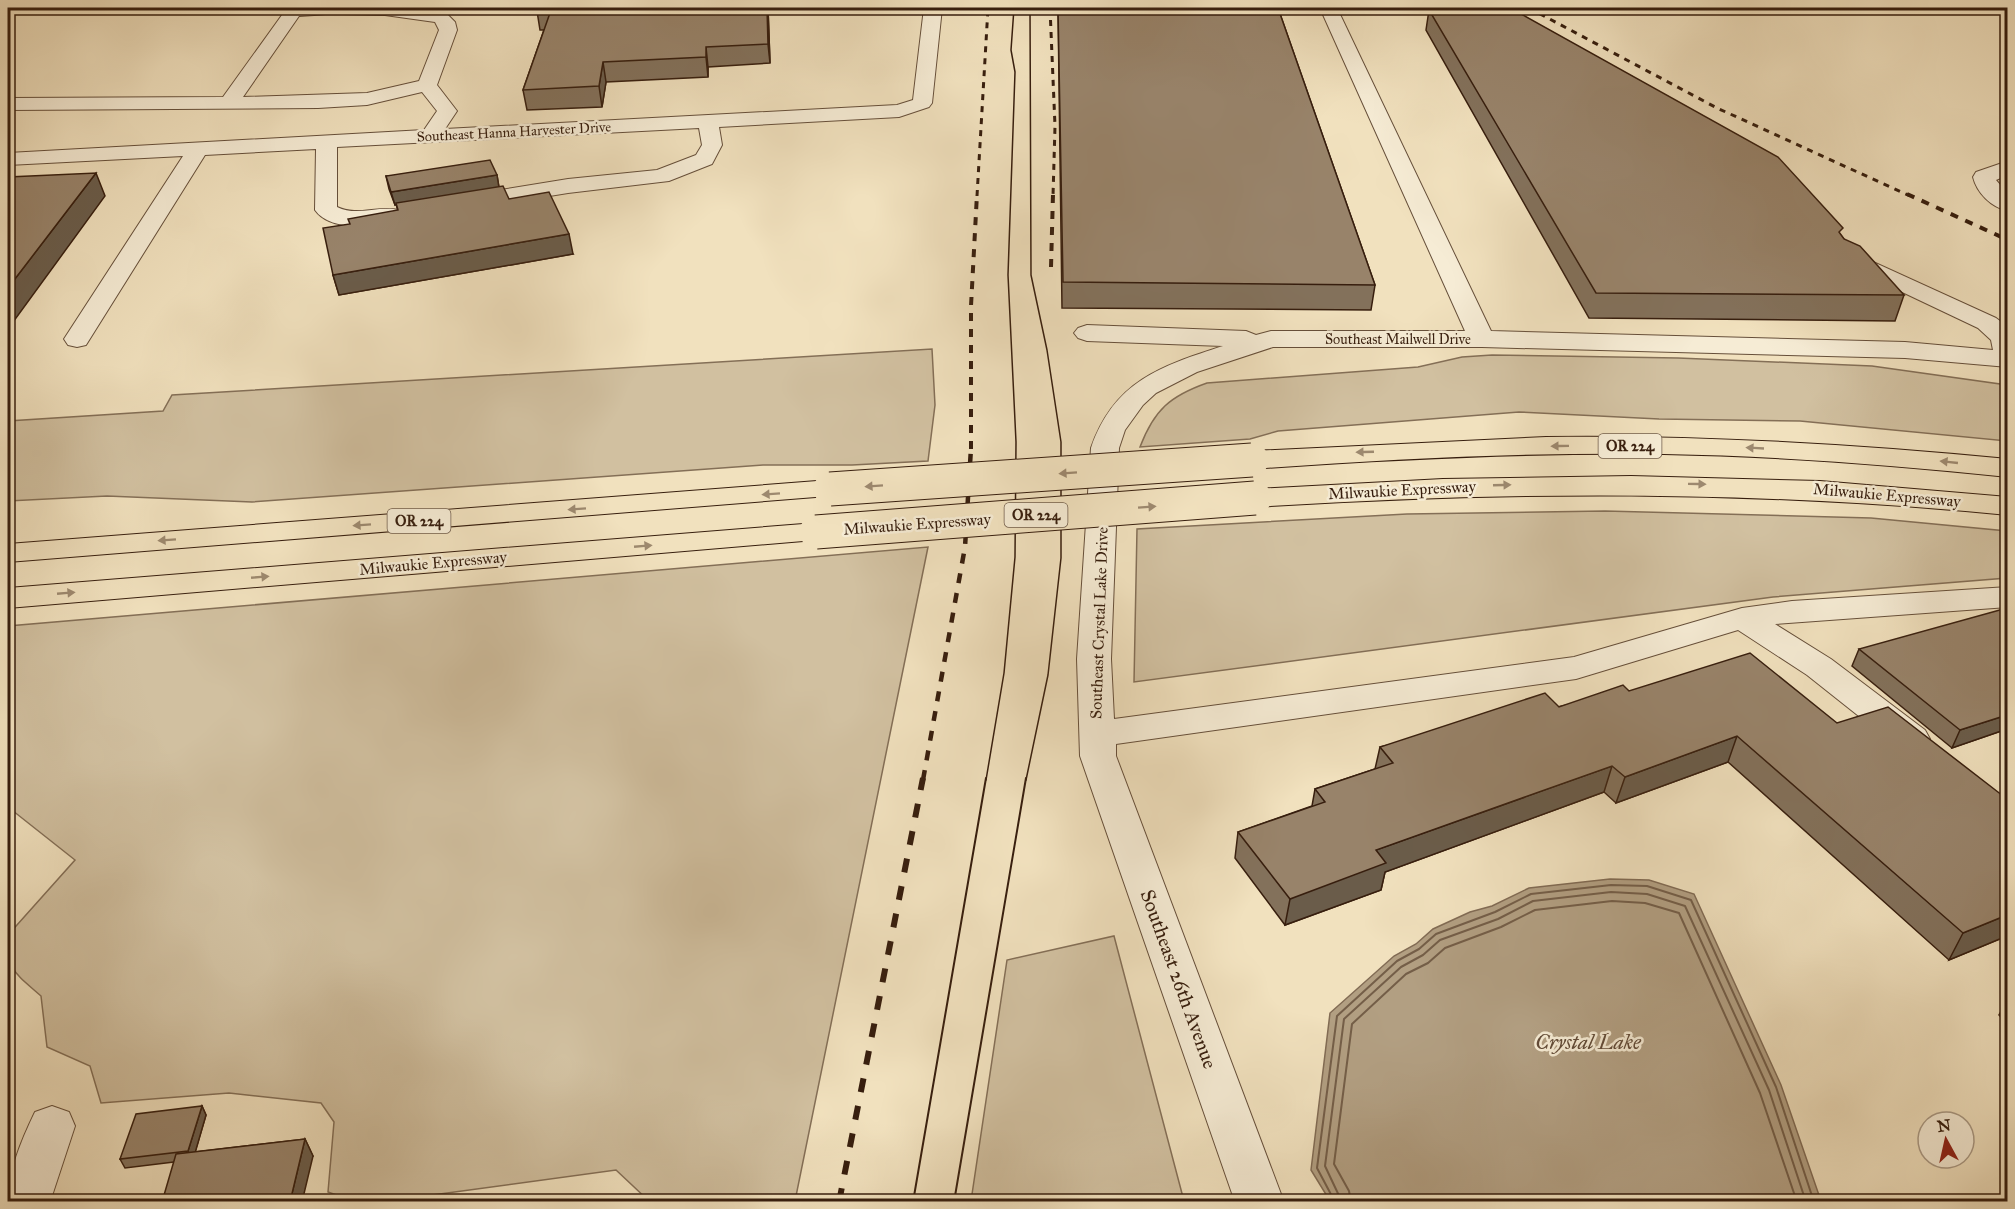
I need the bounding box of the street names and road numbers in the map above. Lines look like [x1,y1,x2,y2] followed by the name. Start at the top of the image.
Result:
[416,118,612,146] street label: Southeast Hanna Harvester Drive
[1325,331,1471,348] street label: Southeast Mailwell Drive
[1598,434,1662,458] road number: OR 224
[1328,477,1477,503] street label: Milwaukie Expressway
[1813,479,1962,511] street label: Milwaukie Expressway
[1004,503,1068,527] road number: OR 224
[388,509,450,533] road number: OR 224
[843,509,992,539] street label: Milwaukie Expressway
[1086,526,1112,719] street label: Southeast Crystal Lake Drive
[359,547,508,579] street label: Milwaukie Expressway
[1135,886,1223,1072] street label: Southeast 26th Avenue

